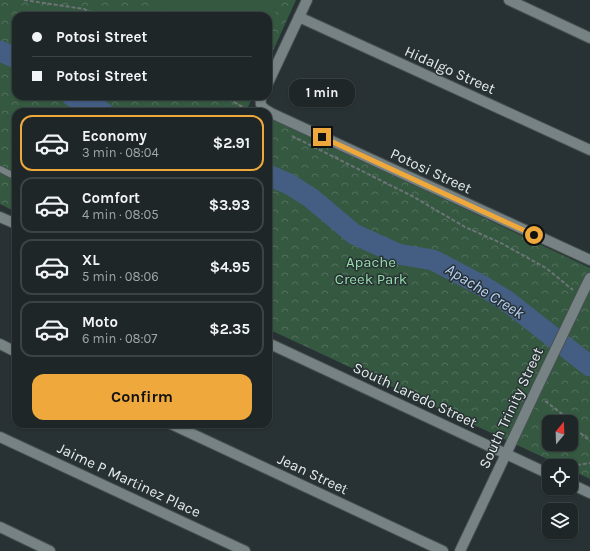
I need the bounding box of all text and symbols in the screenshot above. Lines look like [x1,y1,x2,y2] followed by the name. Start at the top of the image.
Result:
[56,28,147,46] text: Potosi Street
[402,42,498,98] street label: Hidalgo Street
[56,67,147,85] text: Potosi Street
[289,79,355,107] callout: 1 min
[306,85,338,100] text: 1 min
[34,125,70,161] icon: car
[82,127,147,145] text: Economy
[313,128,331,146] route end
[213,134,250,152] text: $2.91
[388,144,475,198] street label: Potosi Street
[82,145,159,160] text: 3 min · 08:04
[34,187,70,223] icon: car
[82,189,140,207] text: Comfort
[209,196,250,214] text: $3.93
[82,207,158,222] text: 4 min · 08:05
[525,226,543,244] route start
[34,249,70,285] icon: car
[82,251,100,269] text: XL
[335,253,407,288] park label: Apache Creek Park
[210,258,250,276] text: $4.95
[442,259,529,323] water label: Apache Creek
[82,269,159,284] text: 5 min · 08:06
[34,311,70,347] icon: car
[82,313,118,331] text: Moto
[209,320,250,338] text: $2.35
[82,331,157,346] text: 6 min · 08:07
[475,344,547,472] street label: South Trinity Street
[350,358,480,432] street label: South Laredo Street
[32,374,252,420] button: Confirm
[542,415,578,451] north arrow
[542,415,578,539] map controls
[54,439,204,521] street label: Jaime P Martinez Place
[275,450,351,498] street label: Jean Street
[542,459,578,495] button: locate
[542,503,578,539] button: layers

